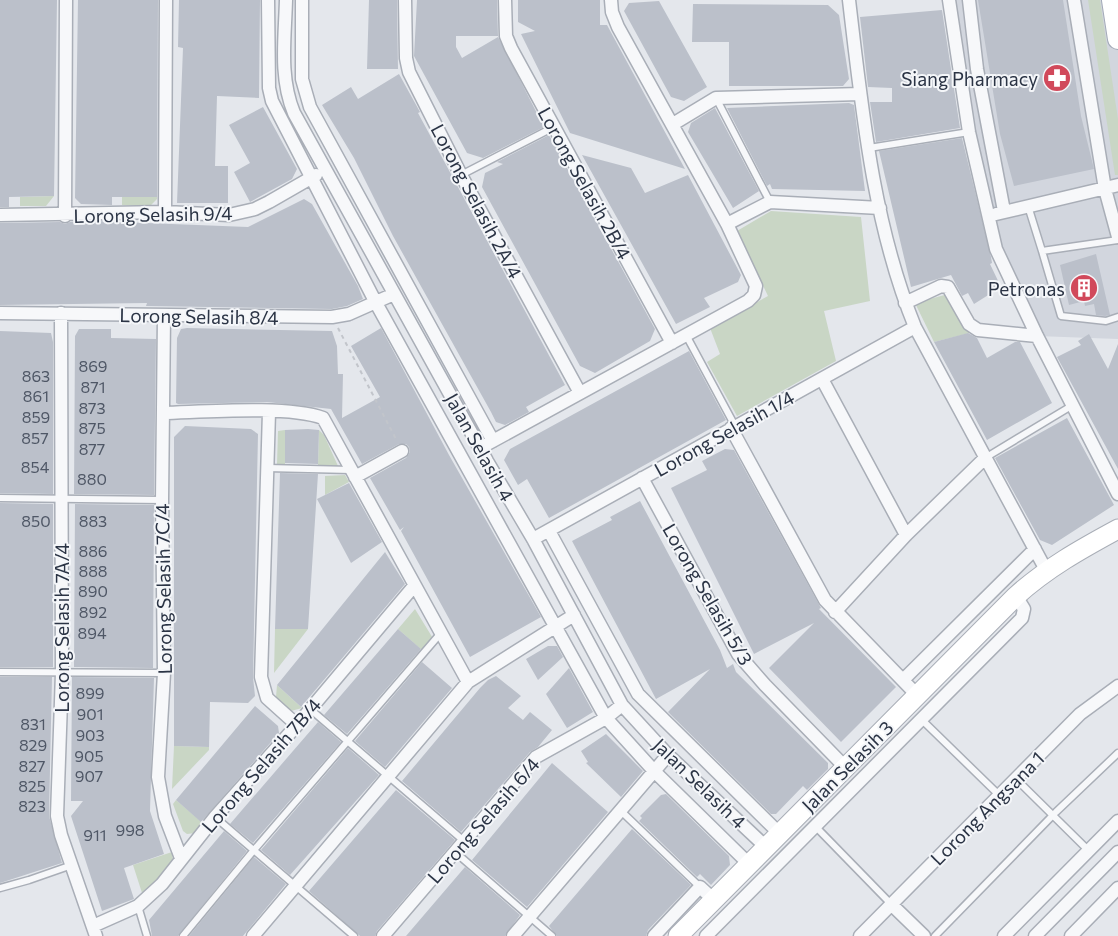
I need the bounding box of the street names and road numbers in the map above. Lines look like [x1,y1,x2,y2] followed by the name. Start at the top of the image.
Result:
[534,103,636,263] street label: Lorong Selasih 2B/4
[427,120,527,282] street label: Lorong Selasih 2A/4
[73,201,233,227] street label: Lorong Selasih 9/4
[119,303,279,329] street label: Lorong Selasih 8/4
[650,385,798,481] street label: Lorong Selasih 1/4
[441,389,519,505] street label: Jalan Selasih 4
[150,503,176,675] street label: Lorong Selasih 7C/4
[658,519,758,669] street label: Lorong Selasih 5/3
[50,543,73,713] street label: Lorong Selasih 7A/4
[196,693,326,837] street label: Lorong Selasih 7B/4
[797,716,897,816] street label: Jalan Selasih 3
[649,733,751,833] street label: Jalan Selasih 4
[925,746,1049,870] street label: Lorong Angsana 1
[422,752,544,888] street label: Lorong Selasih 6/4

